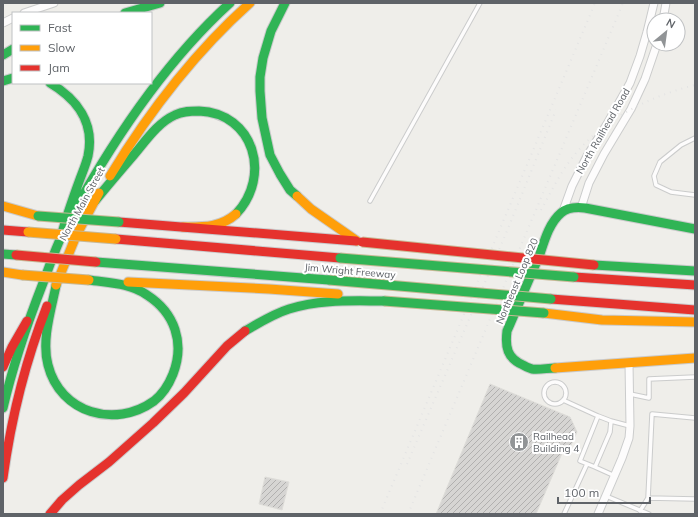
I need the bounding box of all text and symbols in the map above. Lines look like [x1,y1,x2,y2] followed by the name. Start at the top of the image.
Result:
[12,12,152,84] legend
[646,12,686,52] north arrow
[664,15,678,31] text: N
[48,20,72,35] text: Fast
[48,40,76,55] text: Slow
[48,60,70,75] text: Jam
[573,86,633,176] street label: North Railhead Road
[56,165,108,243] street label: North Main Street
[493,236,541,326] street label: Northeast Loop 820
[304,261,397,282] street label: Jim Wright Freeway
[533,430,579,455] place label: Railhead Building 4
[508,431,530,453] building icon: Railhead Building 4
[558,479,650,505] scale bar
[564,485,599,500] text: 100 m

